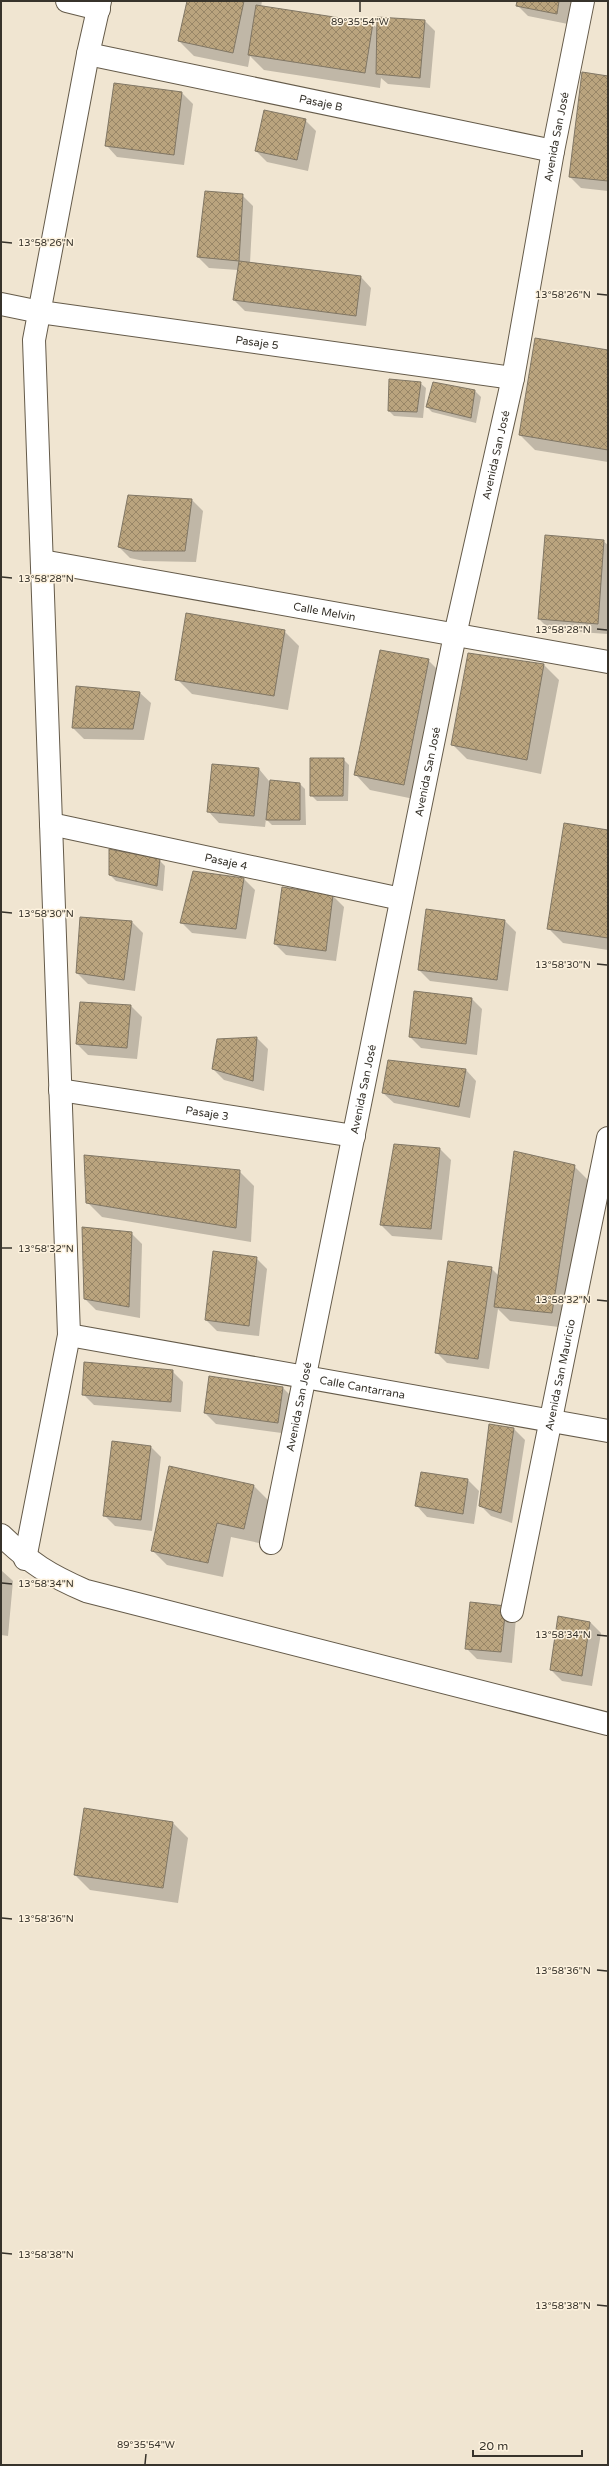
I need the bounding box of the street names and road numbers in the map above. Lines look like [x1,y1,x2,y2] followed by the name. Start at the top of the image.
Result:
[542,91,572,183] street label: Avenida San José
[298,92,344,114] street label: Pasaje B
[235,333,280,352] street label: Pasaje 5
[480,409,512,501] street label: Avenida San José
[292,600,357,624] street label: Calle Melvin
[412,726,443,818] street label: Avenida San José
[203,851,249,873] street label: Pasaje 4
[348,1043,379,1135] street label: Avenida San José
[185,1104,230,1123] street label: Pasaje 3
[543,1318,578,1432] street label: Avenida San Mauricio
[284,1361,315,1453] street label: Avenida San José
[318,1374,406,1402] street label: Calle Cantarrana

